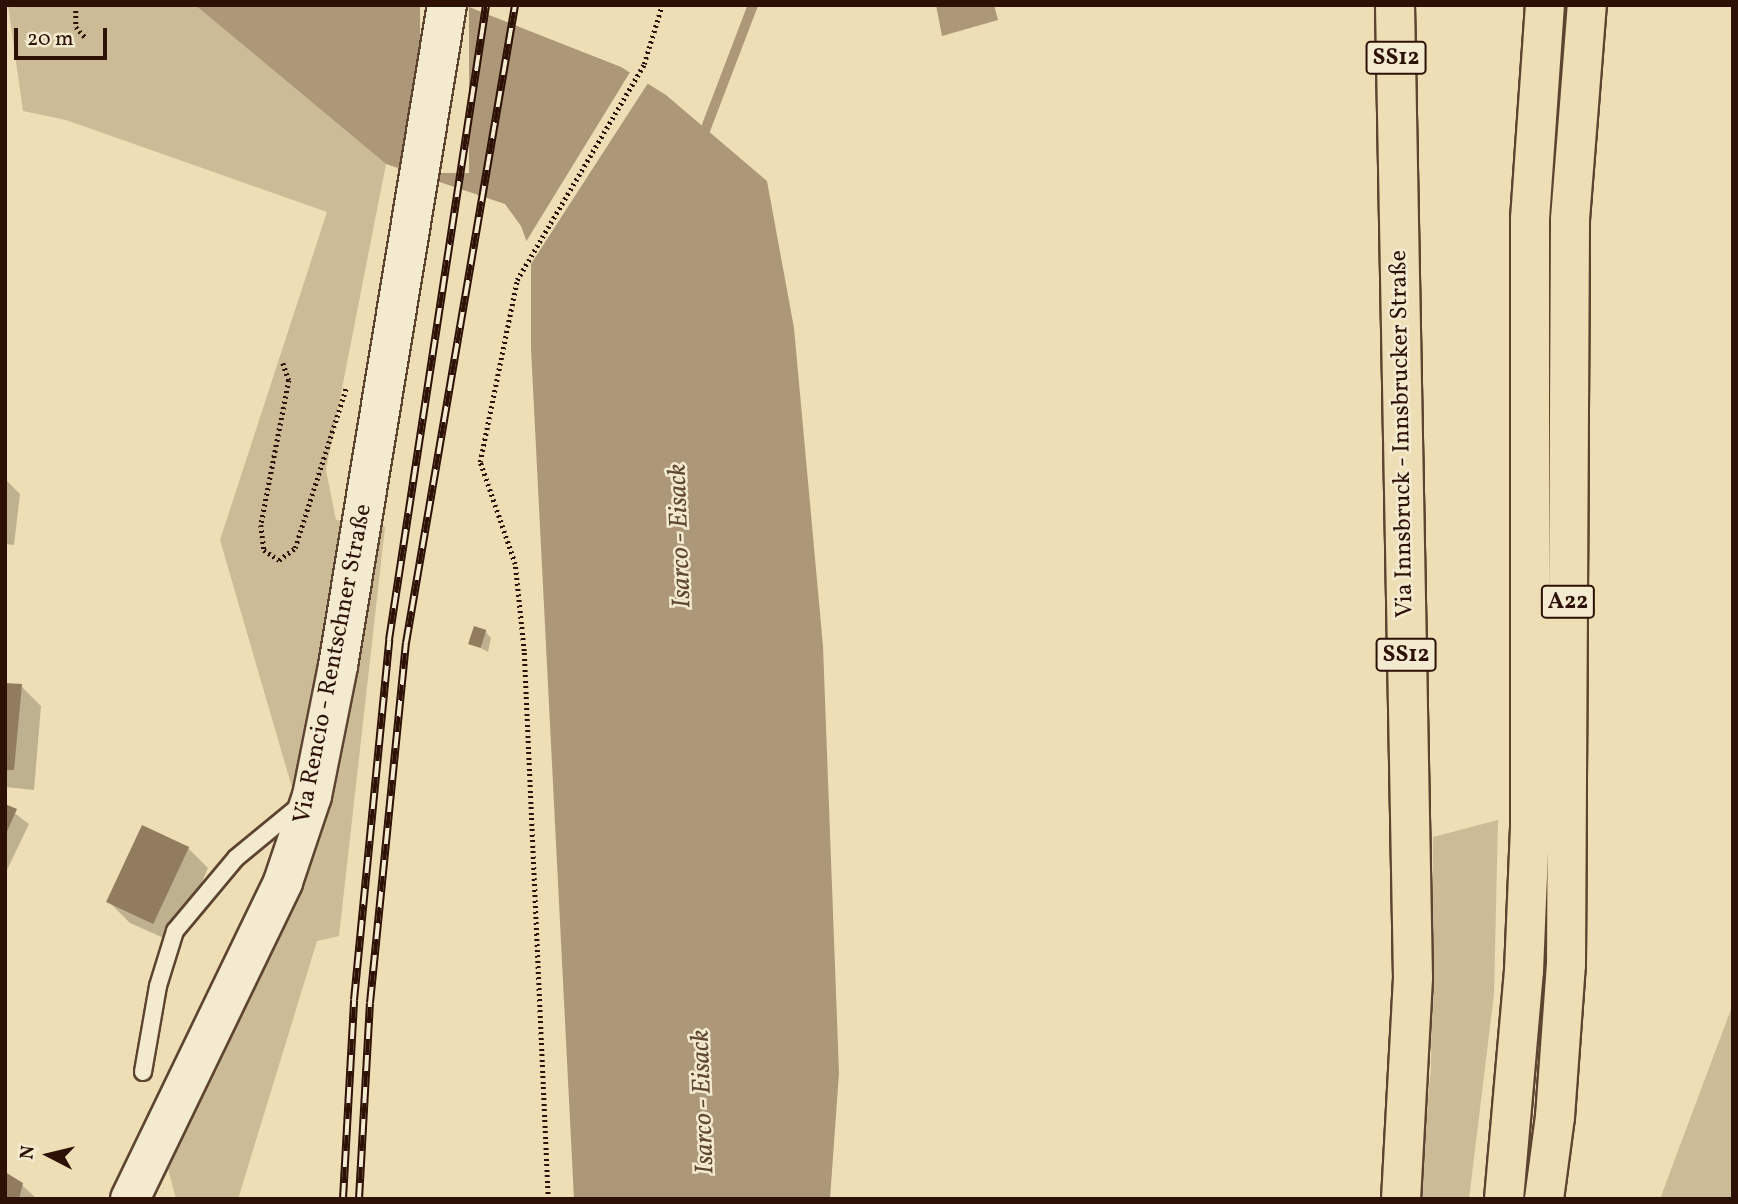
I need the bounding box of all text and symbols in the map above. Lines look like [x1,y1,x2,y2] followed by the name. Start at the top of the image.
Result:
[18,14,110,58] scale bar
[27,25,73,54] text: 20 m
[1364,39,1428,78] road number: SS12
[1385,249,1421,619] street label: Via Innsbruck - Innsbrucker Straße
[663,463,699,609] water label: Isarco - Eisack
[289,501,379,827] street label: Via Rencio - Rentschner Straße
[1540,582,1596,622] road number: A22
[1374,636,1438,674] road number: SS12
[686,1029,722,1175] water label: Isarco - Eisack
[14,1120,84,1190] north arrow
[14,1144,42,1161] text: N

